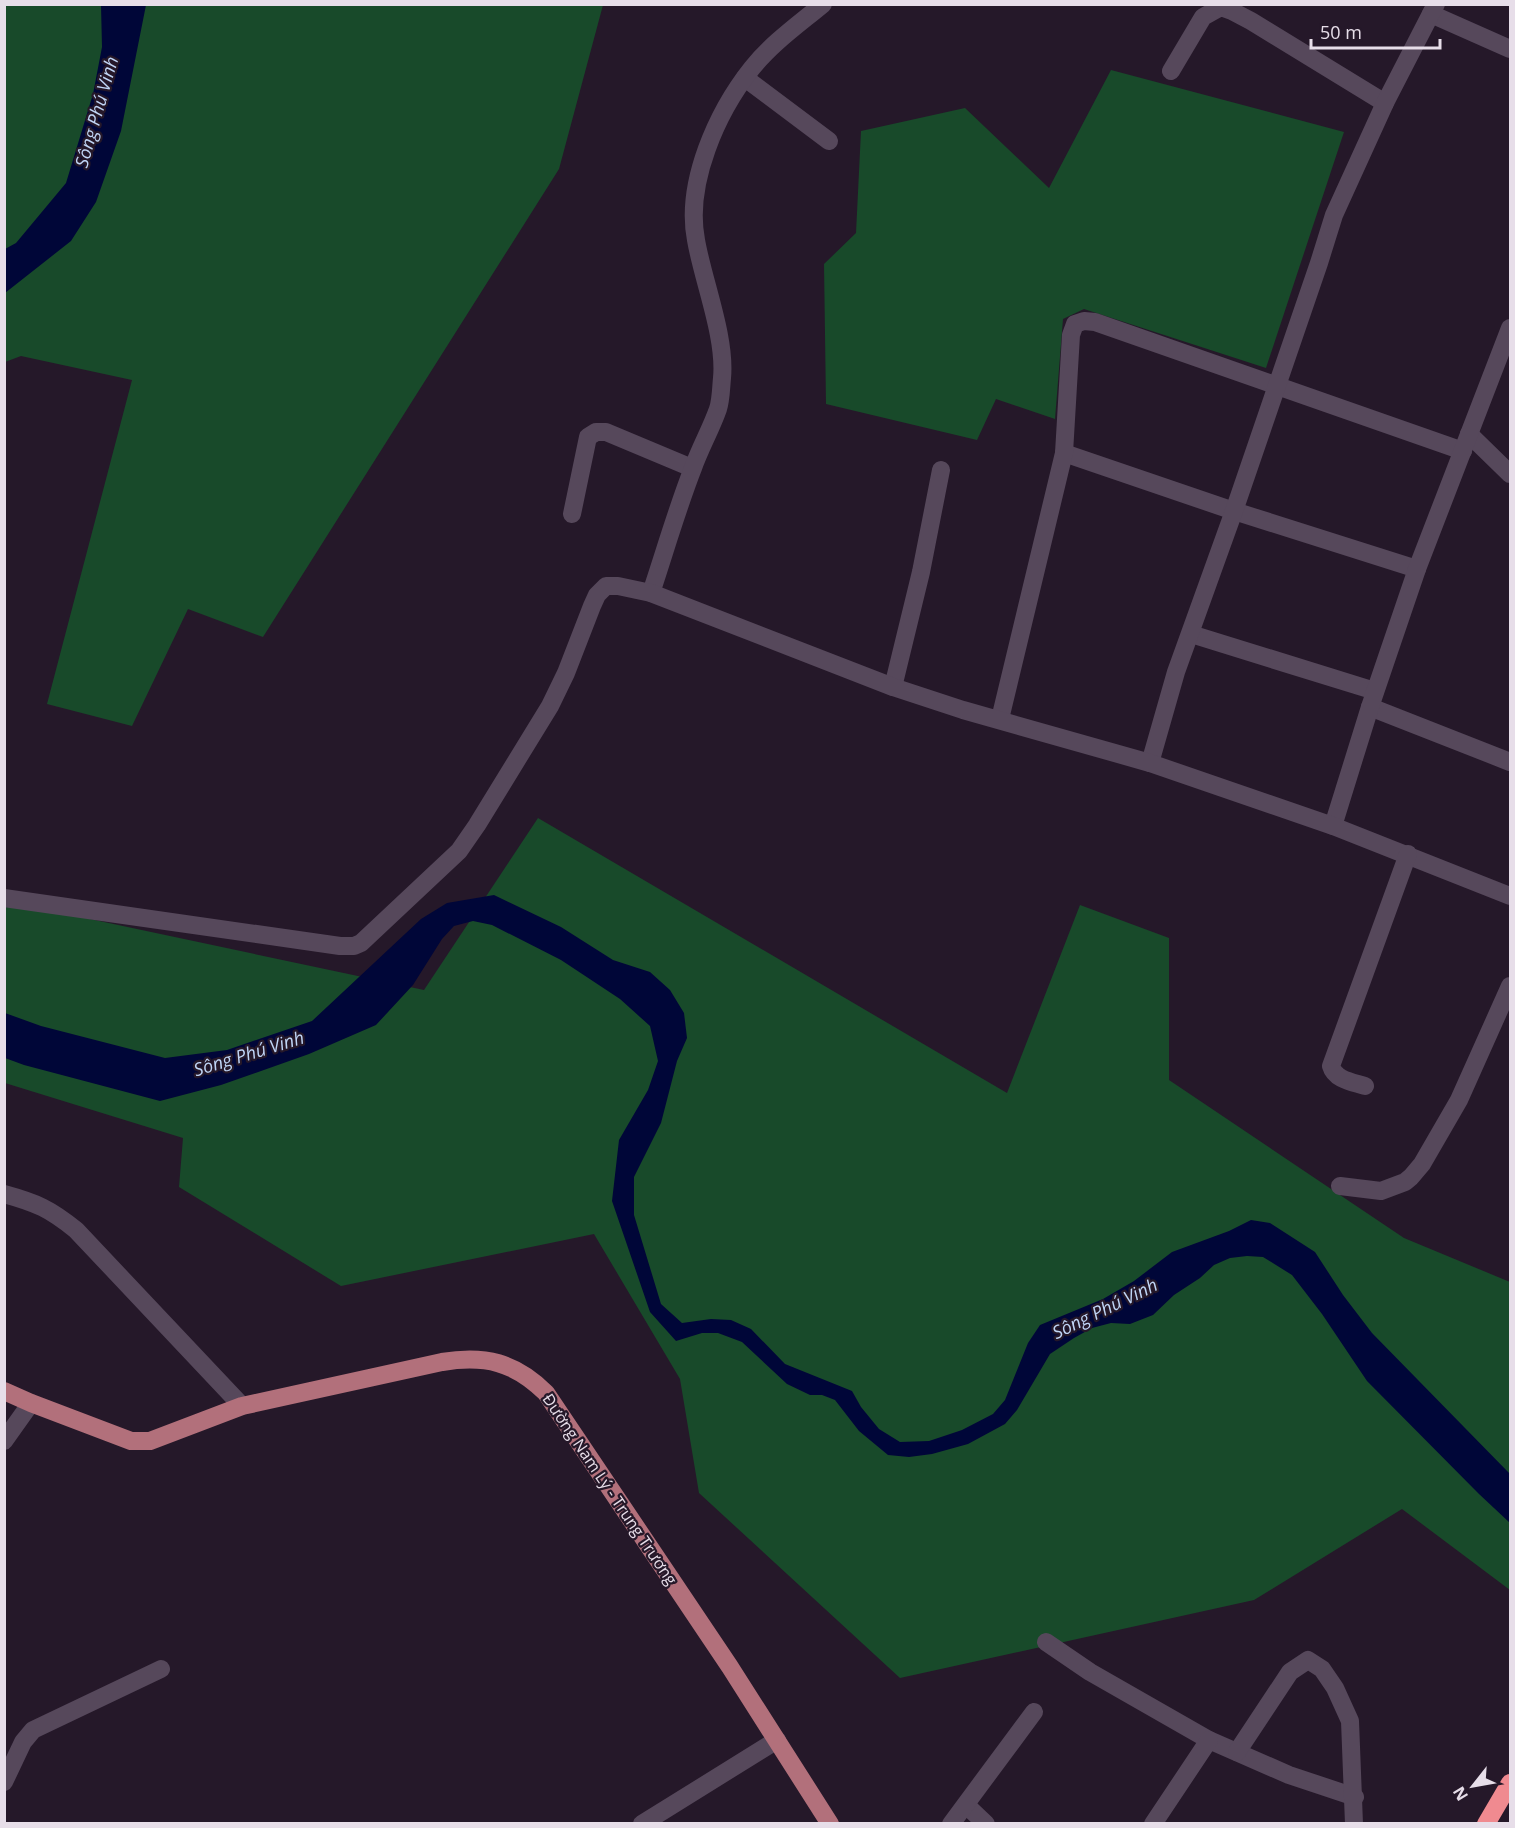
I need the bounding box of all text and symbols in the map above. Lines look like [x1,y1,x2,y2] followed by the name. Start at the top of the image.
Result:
[1311,12,1440,50] scale bar
[1320,20,1362,44] text: 50 m
[69,53,123,170] water label: Sông Phú Vinh
[191,1025,307,1081] water label: Sông Phú Vinh
[1048,1272,1161,1344] water label: Sông Phú Vinh
[538,1389,683,1589] street label: Đường Nam Lý - Trung Trương
[1443,1756,1503,1816] north arrow
[1447,1782,1473,1805] text: N

